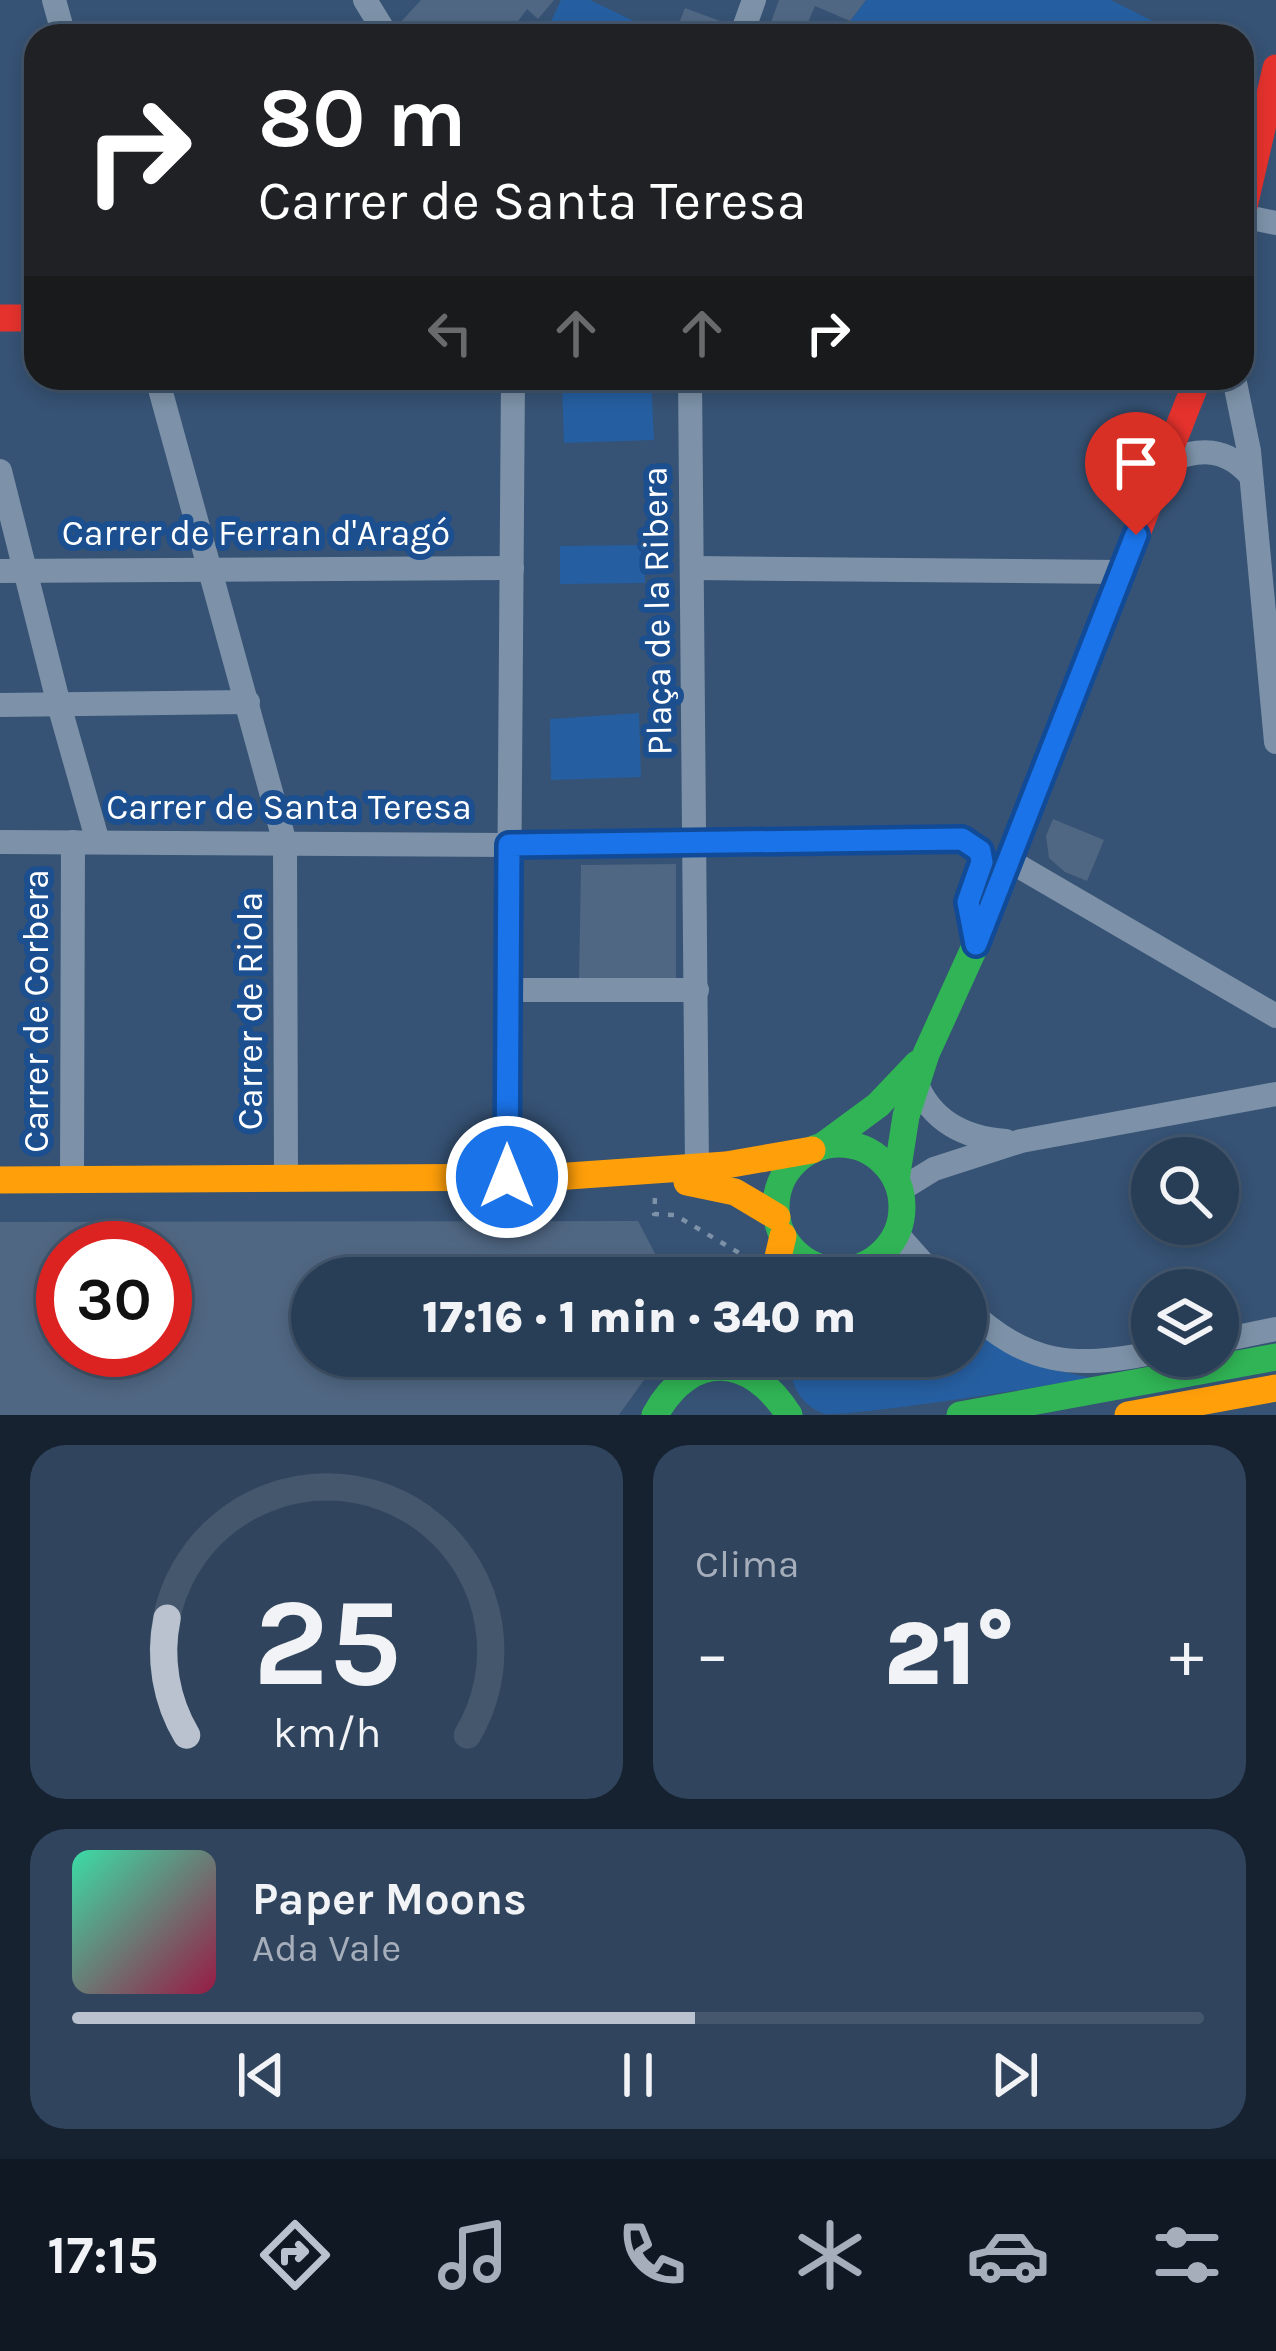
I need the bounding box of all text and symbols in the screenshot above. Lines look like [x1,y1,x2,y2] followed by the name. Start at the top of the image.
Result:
[258,69,466,167] text: 80 m
[60,72,216,228] icon: right
[258,169,806,233] text: Carrer de Santa Teresa
[417,300,483,366] icon: left
[543,300,609,366] icon: ahead
[669,300,735,366] icon: ahead
[795,300,861,366] icon: right
[1085,412,1187,535] pin
[1103,430,1169,496] icon: arrive
[633,466,681,756] street label: Plaça de la Ribera
[62,512,450,554] street label: Carrer de Ferran d'Aragó
[106,786,472,828] street label: Carrer de Santa Teresa
[15,869,57,1153] street label: Carrer de Corbera
[229,892,271,1130] street label: Carrer de Riola
[444,1114,570,1240] position arrow
[1131,1137,1239,1377] map controls
[1131,1137,1239,1245] button: search
[36,1221,192,1377] speed limit sign: 30
[1131,1269,1239,1377] button: layers
[422,1291,856,1343] text: 17:16 · 1 min · 340 m
[695,1541,799,1587] text: Clima
[252,1570,401,1715] text: 25
[884,1601,1015,1707] text: 21°
[695,1615,730,1693] text: −
[1169,1615,1204,1693] text: +
[272,1708,381,1758] text: km/h
[252,1873,527,1925] text: Paper Moons
[252,1925,401,1971] text: Ada Vale
[228,2042,294,2108] icon: previous
[605,2042,671,2108] icon: pause
[982,2042,1048,2108] icon: next
[253,2213,337,2297] icon: directions
[431,2213,515,2297] icon: music
[610,2213,694,2297] icon: phone
[788,2213,872,2297] icon: climate
[966,2213,1050,2297] icon: car
[1145,2213,1229,2297] icon: filters
[47,2223,159,2287] text: 17:15

